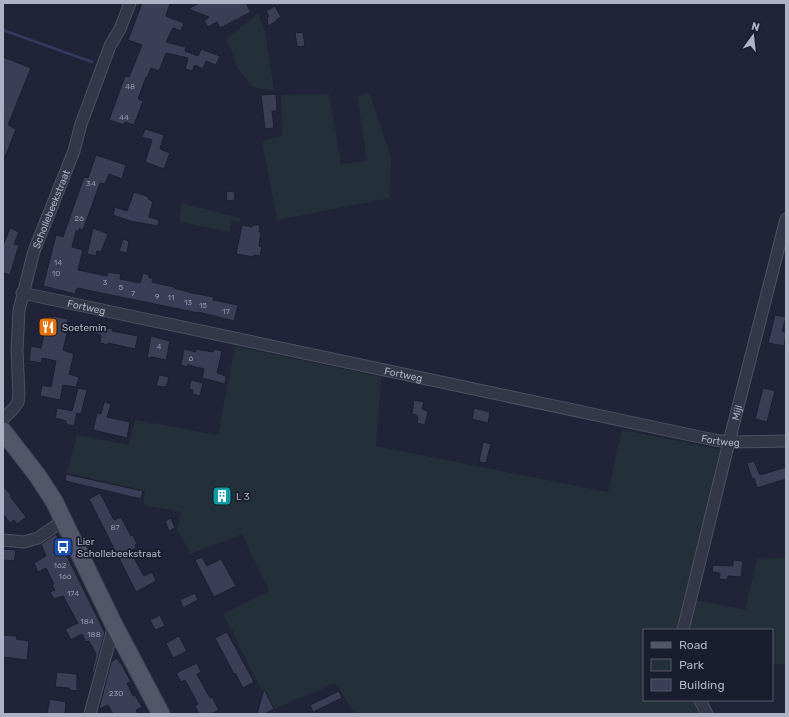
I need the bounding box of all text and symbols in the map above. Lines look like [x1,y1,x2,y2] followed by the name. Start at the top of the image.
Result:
[733,16,773,56] north arrow
[750,20,761,34] text: N
[125,82,135,91] house number: 48
[119,113,129,122] house number: 44
[31,168,73,251] street label: Schollebeekstraat
[86,179,96,188] house number: 34
[74,214,84,223] house number: 26
[54,258,62,267] house number: 14
[52,269,60,278] house number: 10
[103,278,108,287] house number: 3
[119,283,124,292] house number: 5
[131,289,135,298] house number: 7
[155,292,160,301] house number: 9
[168,293,174,302] house number: 11
[66,298,107,318] street label: Fortweg
[184,298,192,307] house number: 13
[199,301,207,310] house number: 15
[222,307,230,316] house number: 17
[37,316,59,338] restaurant icon: Soetemin
[62,322,106,334] place label: Soetemin
[157,342,162,351] house number: 4
[189,354,194,363] house number: 6
[383,365,423,385] street label: Fortweg
[730,404,745,422] street label: Mijl
[700,432,740,449] street label: Fortweg
[211,485,233,507] building icon: L 3
[236,491,250,503] place label: L 3
[110,523,120,532] house number: 87
[52,536,74,558] bus stop icon: Lier Schollebeekstraat
[77,536,161,560] place label: Lier Schollebeekstraat
[54,561,67,570] house number: 162
[58,572,72,581] house number: 166
[67,589,79,598] house number: 174
[80,617,94,626] house number: 184
[643,629,773,701] legend
[87,630,101,639] house number: 188
[679,638,707,652] text: Road
[679,658,705,672] text: Park
[679,678,725,692] text: Building
[109,689,123,698] house number: 230

